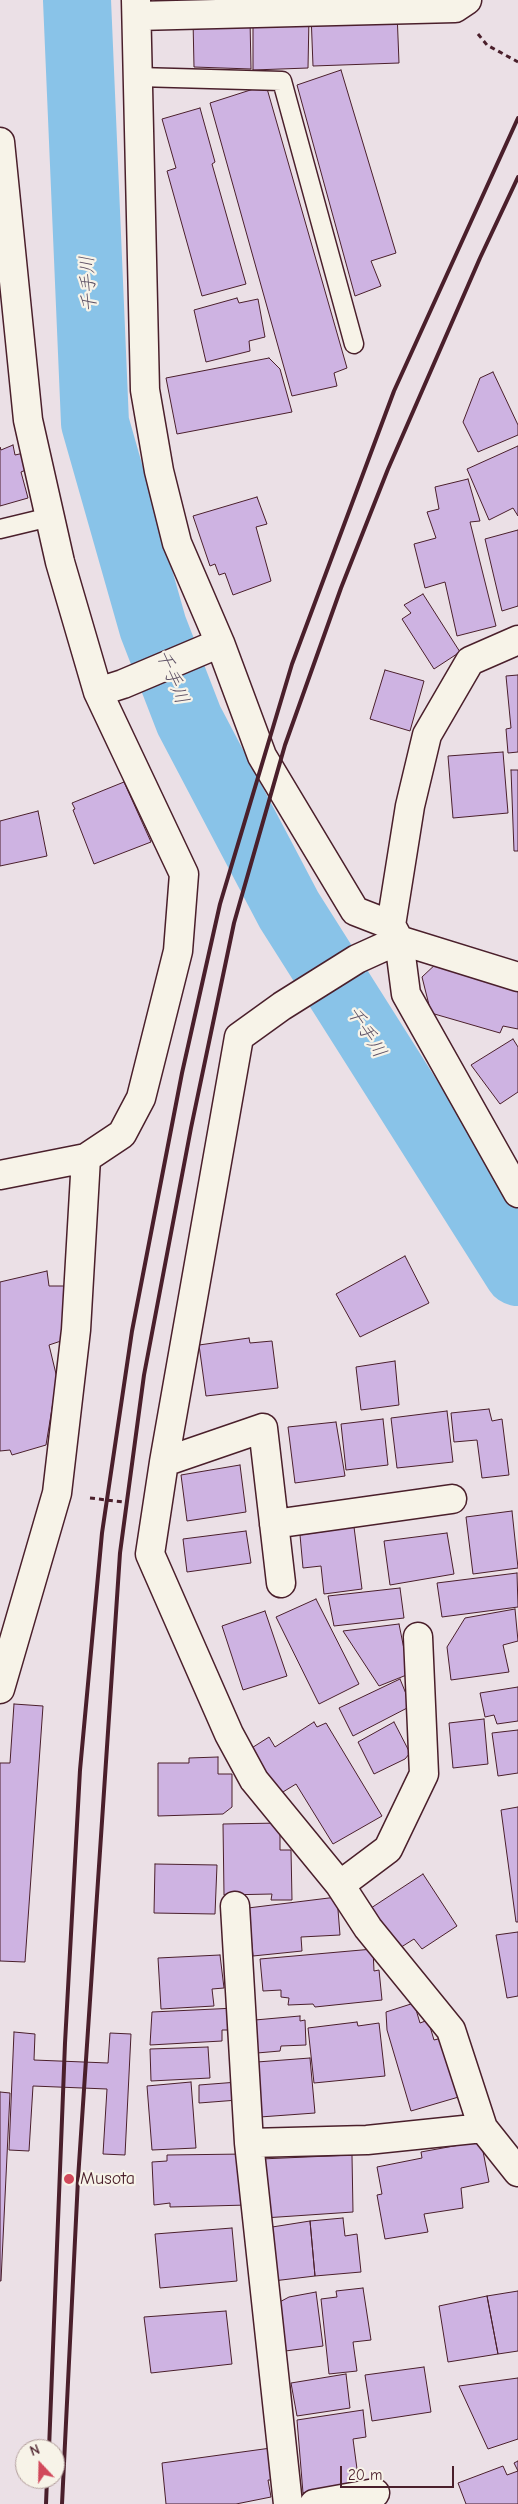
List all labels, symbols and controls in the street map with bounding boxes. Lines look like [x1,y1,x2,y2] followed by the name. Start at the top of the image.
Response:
[76,255,102,313] water label: 千手川
[151,646,193,708] water label: 千手川
[341,1002,391,1062] water label: 千手川
[80,2168,135,2190] place label: Musota
[62,2172,76,2186] marker: Musota
[15,2439,65,2489] north arrow
[27,2441,42,2460] text: N
[343,2456,457,2488] scale bar
[348,2466,382,2484] text: 20 m

